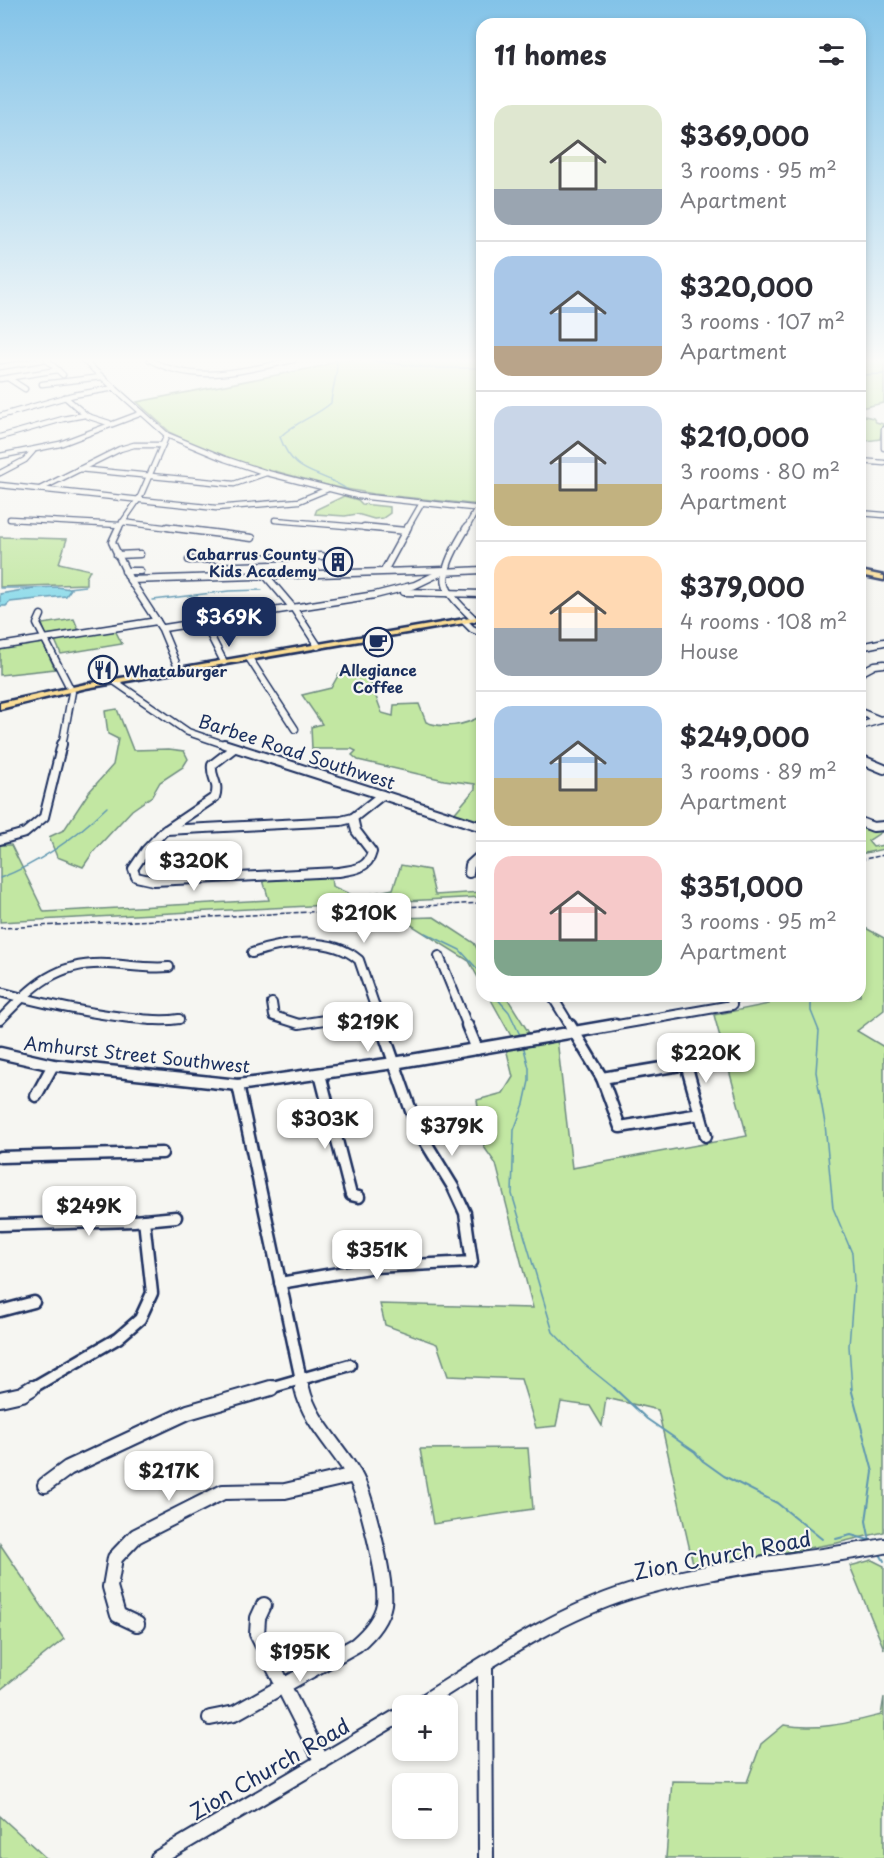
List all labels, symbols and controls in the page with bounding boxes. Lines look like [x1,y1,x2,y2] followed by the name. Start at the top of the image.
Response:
[494,35,607,74] text: 11 homes
[815,38,848,71] icon: filters
[680,116,809,155] text: $369,000
[542,129,614,201] icon: home
[680,155,837,185] text: 3 rooms · 95 m²
[680,185,787,215] text: Apartment
[680,267,813,306] text: $320,000
[542,280,614,352] icon: home
[680,306,845,336] text: 3 rooms · 107 m²
[680,336,787,366] text: Apartment
[680,417,809,456] text: $210,000
[542,430,614,502] icon: home
[680,456,840,486] text: 3 rooms · 80 m²
[680,486,787,516] text: Apartment
[186,542,317,582] place label: Cabarrus County Kids Academy
[322,546,354,578] building icon: Cabarrus County Kids Academy
[680,567,805,606] text: $379,000
[542,580,614,652] icon: home
[187,597,271,648] pin: $369K
[196,601,262,631] text: $369K
[680,606,847,636] text: 4 rooms · 108 m²
[362,626,394,658] cafe icon: Allegiance Coffee
[680,636,739,666] text: House
[87,654,119,686] restaurant icon: Whataburger
[339,658,417,698] place label: Allegiance Coffee
[124,659,227,682] place label: Whataburger
[195,706,399,796] street label: Barbee Road Southwest
[680,717,809,756] text: $249,000
[542,730,614,802] icon: home
[680,756,837,786] text: 3 rooms · 89 m²
[680,786,787,816] text: Apartment
[152,841,236,892] pin: $320K
[159,845,229,875] text: $320K
[680,867,803,906] text: $351,000
[542,880,614,952] icon: home
[322,893,406,944] pin: $210K
[331,897,397,927] text: $210K
[680,906,837,936] text: 3 rooms · 95 m²
[680,936,787,966] text: Apartment
[326,1002,410,1053] pin: $219K
[337,1006,399,1036] text: $219K
[23,1029,251,1079] street label: Amhurst Street Southwest
[664,1033,748,1084] pin: $220K
[671,1037,741,1067] text: $220K
[283,1099,367,1150] pin: $303K
[291,1103,359,1133] text: $303K
[410,1106,494,1157] pin: $379K
[420,1110,484,1140] text: $379K
[47,1186,131,1237] pin: $249K
[56,1190,122,1220] text: $249K
[335,1230,419,1281] pin: $351K
[346,1234,408,1264] text: $351K
[127,1451,211,1502] pin: $217K
[138,1455,200,1485] text: $217K
[630,1521,814,1587] street label: Zion Church Road
[258,1632,342,1683] pin: $195K
[270,1636,330,1666] text: $195K
[392,1695,458,1839] map controls
[392,1695,458,1761] button: +
[183,1709,355,1827] street label: Zion Church Road
[392,1773,458,1839] button: −

